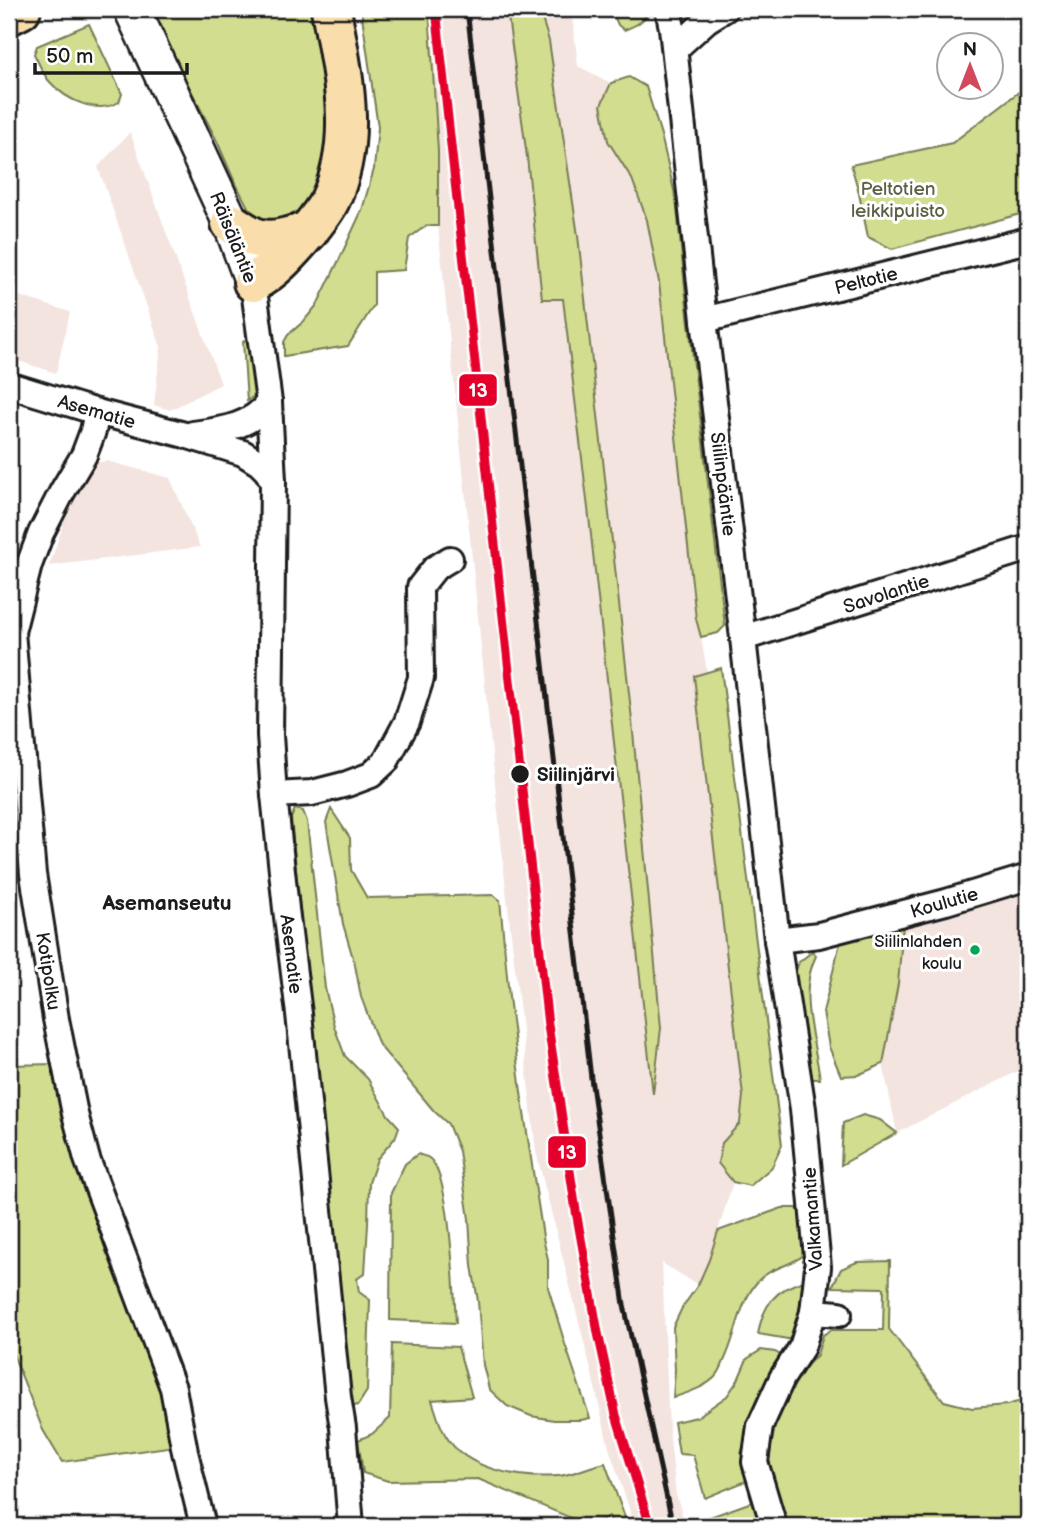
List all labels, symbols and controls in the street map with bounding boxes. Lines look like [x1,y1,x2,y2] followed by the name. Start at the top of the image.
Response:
[35,32,187,76] scale bar
[936,32,1006,102] north arrow
[963,39,977,62] text: N
[46,44,93,69] text: 50 m
[851,178,945,223] park label: Peltotien leikkipuisto
[204,189,261,286] street label: Räisäläntie
[832,263,900,300] street label: Peltotie
[458,373,498,407] line badge: 13
[468,380,488,403] text: 13
[55,390,138,434] street label: Asematie
[705,431,740,537] street label: Siilinpääntie
[841,570,932,619] street label: Savolantie
[509,763,531,785] marker: Siilinjärvi
[537,764,615,787] place label: Siilinjärvi
[908,883,981,924] street label: Koulutie
[101,891,232,916] district label: Asemanseutu
[274,913,307,995] street label: Asematie
[30,931,65,1012] street label: Kotipolku
[874,932,962,974] place label: Siilinlahden koulu
[968,943,982,957] marker: Siilinlahden koulu
[547,1135,587,1169] line badge: 13
[557,1142,577,1165] text: 13
[798,1166,829,1271] street label: Valkamantie

